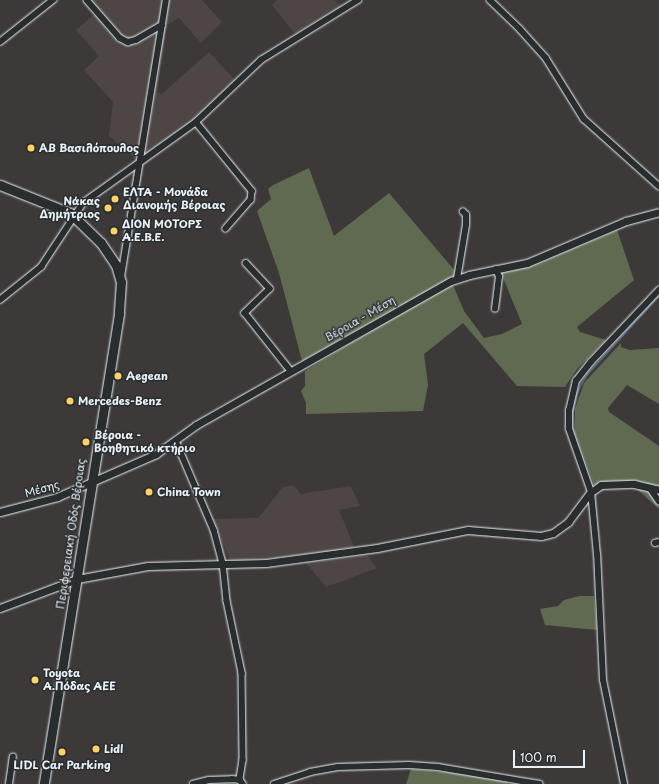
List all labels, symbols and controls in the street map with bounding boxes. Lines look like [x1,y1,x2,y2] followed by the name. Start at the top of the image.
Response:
[39,141,139,155] place label: ΑΒ Βασιλόπουλος
[26,143,36,153] marker: ΑΒ Βασιλόπουλος
[123,186,226,212] place label: ΕΛΤΑ - Μονάδα Διανομής Βέροιας
[110,194,120,204] marker: ΕΛΤΑ - Μονάδα Διανομής Βέροιας
[39,195,100,221] place label: Νάκας Δημήτριος
[103,203,113,213] marker: Νάκας Δημήτριος
[122,218,202,244] place label: ΔΙΟΝ ΜΟΤΟΡΣ Α.Ε.Β.Ε.
[109,226,119,236] marker: ΔΙΟΝ ΜΟΤΟΡΣ Α.Ε.Β.Ε.
[322,293,398,345] street label: Βέροια - Μέση
[126,369,168,383] place label: Aegean
[113,371,123,381] marker: Aegean
[78,394,162,408] place label: Mercedes-Benz
[65,396,75,406] marker: Mercedes-Benz
[94,429,195,455] place label: Βέροια - Βοηθητικό κτήριο
[81,437,91,447] marker: Βέροια - Βοηθητικό κτήριο
[54,457,88,611] street label: Περιφερειακή Οδός Βέροιας
[23,478,61,500] street label: Μέσης
[157,485,221,499] place label: China Town
[144,487,154,497] marker: China Town
[43,667,116,693] place label: Toyota Α.Πόδας ΑΕΕ
[30,675,40,685] marker: Toyota Α.Πόδας ΑΕΕ
[104,742,123,756] place label: Lidl
[515,742,587,768] scale bar
[91,744,101,754] marker: Lidl
[57,747,67,757] marker: LIDL Car Parking
[520,748,557,766] text: 100 m
[13,758,111,772] place label: LIDL Car Parking

